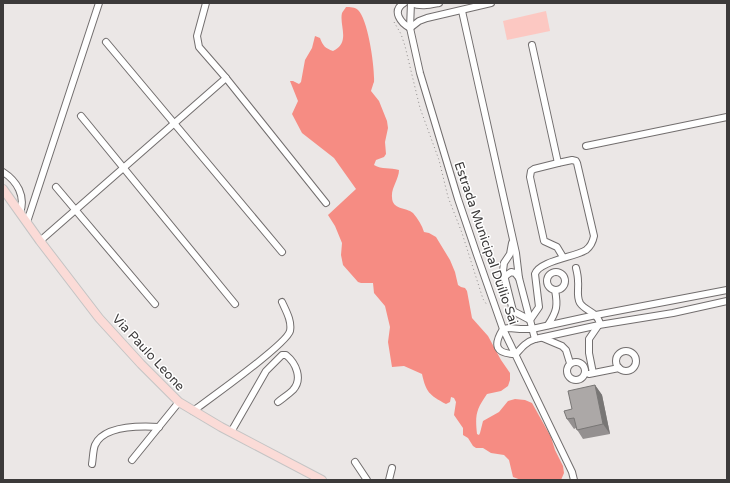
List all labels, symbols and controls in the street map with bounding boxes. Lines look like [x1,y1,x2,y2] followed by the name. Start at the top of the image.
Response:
[451,160,522,327] street label: Estrada Municipal Duílio Sai
[109,311,188,394] street label: Via Paulo Leone

